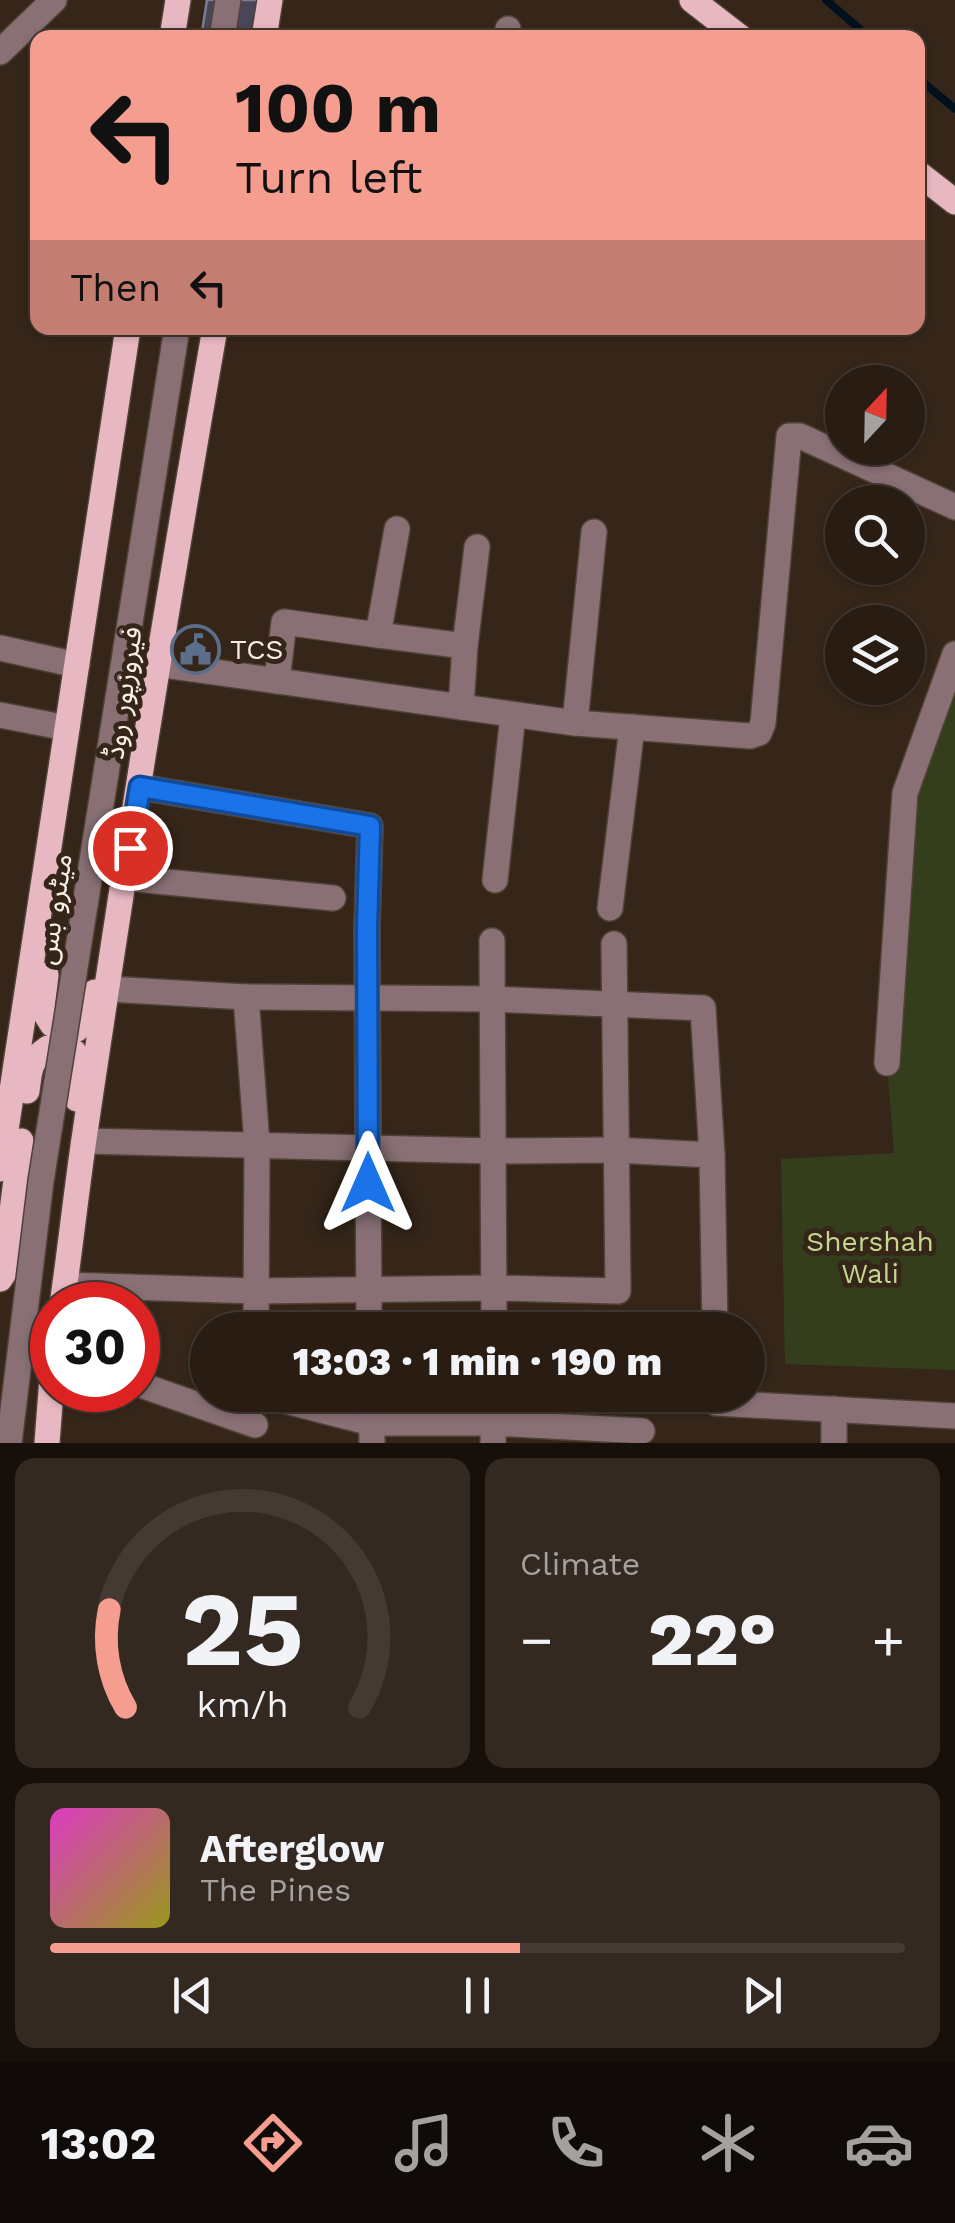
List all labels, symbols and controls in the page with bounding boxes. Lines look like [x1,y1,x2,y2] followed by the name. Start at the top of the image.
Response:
[235,67,441,149] text: 100 m
[70,70,200,200] icon: left
[235,151,422,204] text: Turn left
[181,260,236,315] icon: left
[70,266,161,310] text: Then
[825,365,925,465] north arrow
[825,365,925,705] map controls
[825,485,925,585] button: search
[825,605,925,705] button: layers
[169,623,221,675] public building icon: TCS
[97,625,150,762] street label: فیروزپور روڈ
[230,633,283,666] place label: TCS
[88,806,173,891] pin
[103,821,158,876] icon: arrive
[29,851,79,967] street label: میٹرو بس
[316,1131,420,1235] position arrow
[806,1225,934,1290] park label: Shershah Wali
[30,1282,160,1412] speed limit sign: 30
[293,1340,662,1384] text: 13:03 · 1 min · 190 m
[520,1545,640,1583] text: Climate
[181,1568,304,1690] text: 25
[648,1595,777,1683] text: 22°
[520,1608,553,1672] text: −
[872,1608,905,1672] text: +
[196,1684,289,1726] text: km/h
[200,1827,385,1871] text: Afterglow
[200,1871,351,1909] text: The Pines
[165,1968,220,2023] icon: previous
[450,1968,505,2023] icon: pause
[735,1968,790,2023] icon: next
[238,2108,308,2178] icon: directions
[389,2108,459,2178] icon: music
[541,2108,611,2178] icon: phone
[693,2108,763,2178] icon: climate
[844,2108,914,2178] icon: car
[41,2117,156,2170] text: 13:02

